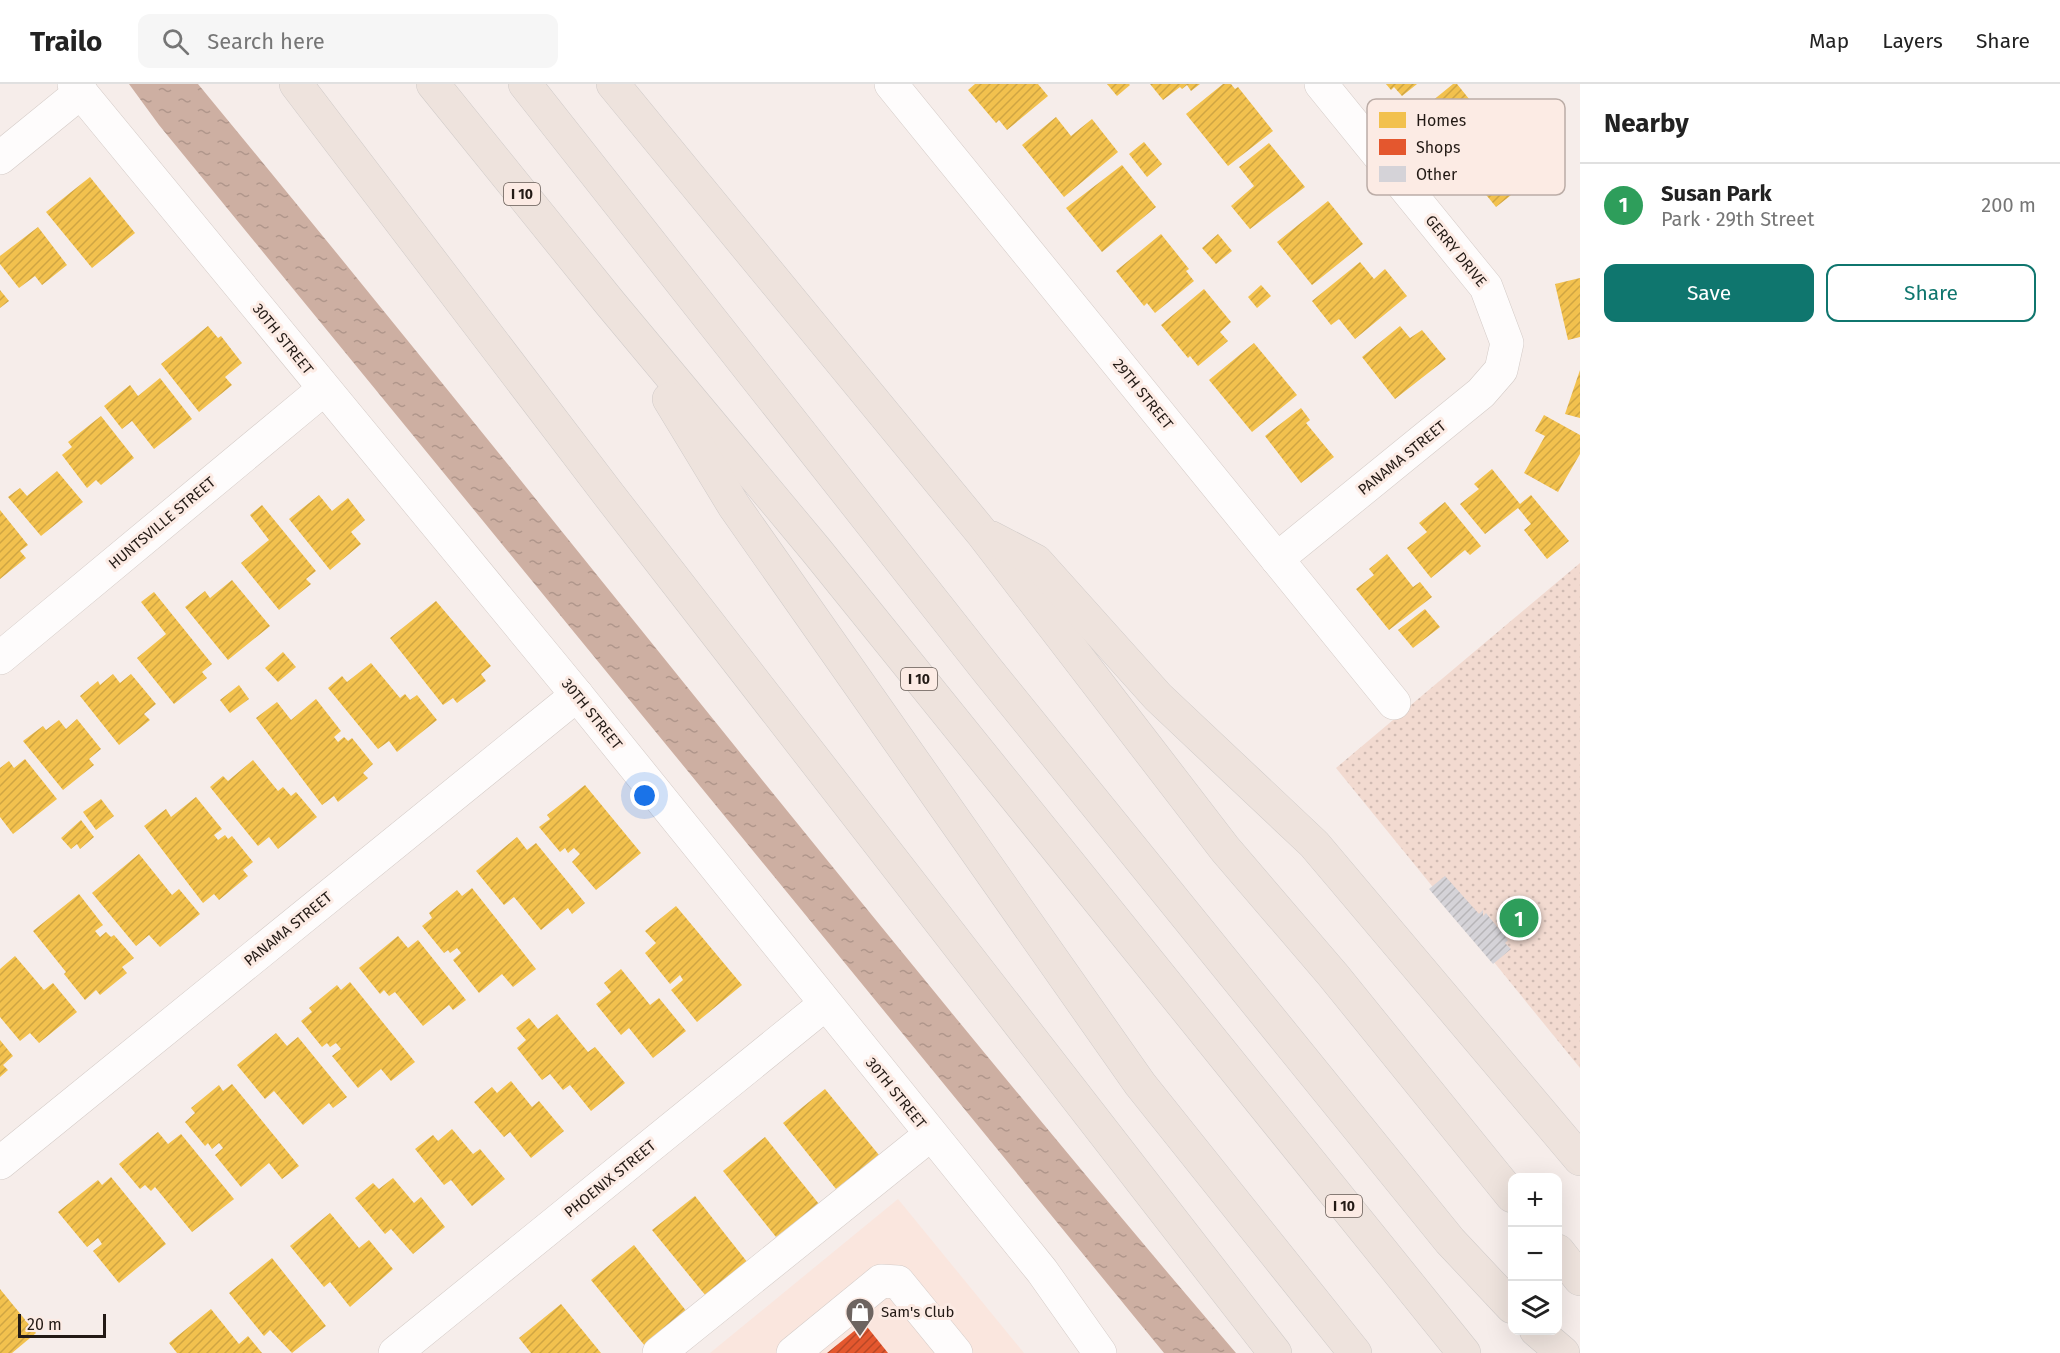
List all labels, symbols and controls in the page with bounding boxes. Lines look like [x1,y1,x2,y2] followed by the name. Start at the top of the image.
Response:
[138,14,558,68] search box
[30,25,102,58] text: Trailo
[159,25,192,58] icon: search
[207,28,325,55] text: Search here
[1809,28,1849,54] text: Map
[1882,28,1943,54] text: Layers
[1976,28,2030,54] text: Share
[1367,99,1565,195] legend
[1604,108,1689,139] text: Nearby
[1416,111,1466,130] text: Homes
[1416,138,1460,157] text: Shops
[1416,165,1458,184] text: Other
[1661,180,1772,207] text: Susan Park
[504,183,540,205] road number: I 10
[1619,193,1628,217] text: 1
[1981,193,2036,217] text: 200 m
[1661,207,1814,231] text: Park · 29th Street
[1422,212,1490,290] street label: GERRY DRIVE
[1604,264,1814,322] button: Save
[1826,264,2036,322] button: Share
[249,300,317,378] street label: 30TH STREET
[1109,355,1177,433] street label: 29TH STREET
[1354,417,1450,499] street label: PANAMA STREET
[105,473,219,573] street label: HUNTSVILLE STREET
[901,668,937,690] road number: I 10
[558,675,626,753] street label: 30TH STREET
[630,781,659,810] your location
[240,888,336,970] street label: PANAMA STREET
[1500,896,1538,940] pin: 1
[862,1054,930,1132] street label: 30TH STREET
[561,1136,660,1221] street label: PHOENIX STREET
[1508,1173,1562,1335] map controls
[1508,1173,1562,1227] button: +
[1326,1195,1362,1217] road number: I 10
[1508,1227,1562,1281] button: −
[1508,1281,1562,1335] button: layers
[844,1296,876,1338] shop icon: Sam's Club
[881,1303,954,1321] place label: Sam's Club
[18,1311,106,1338] scale bar
[27,1315,62,1334] text: 20 m

